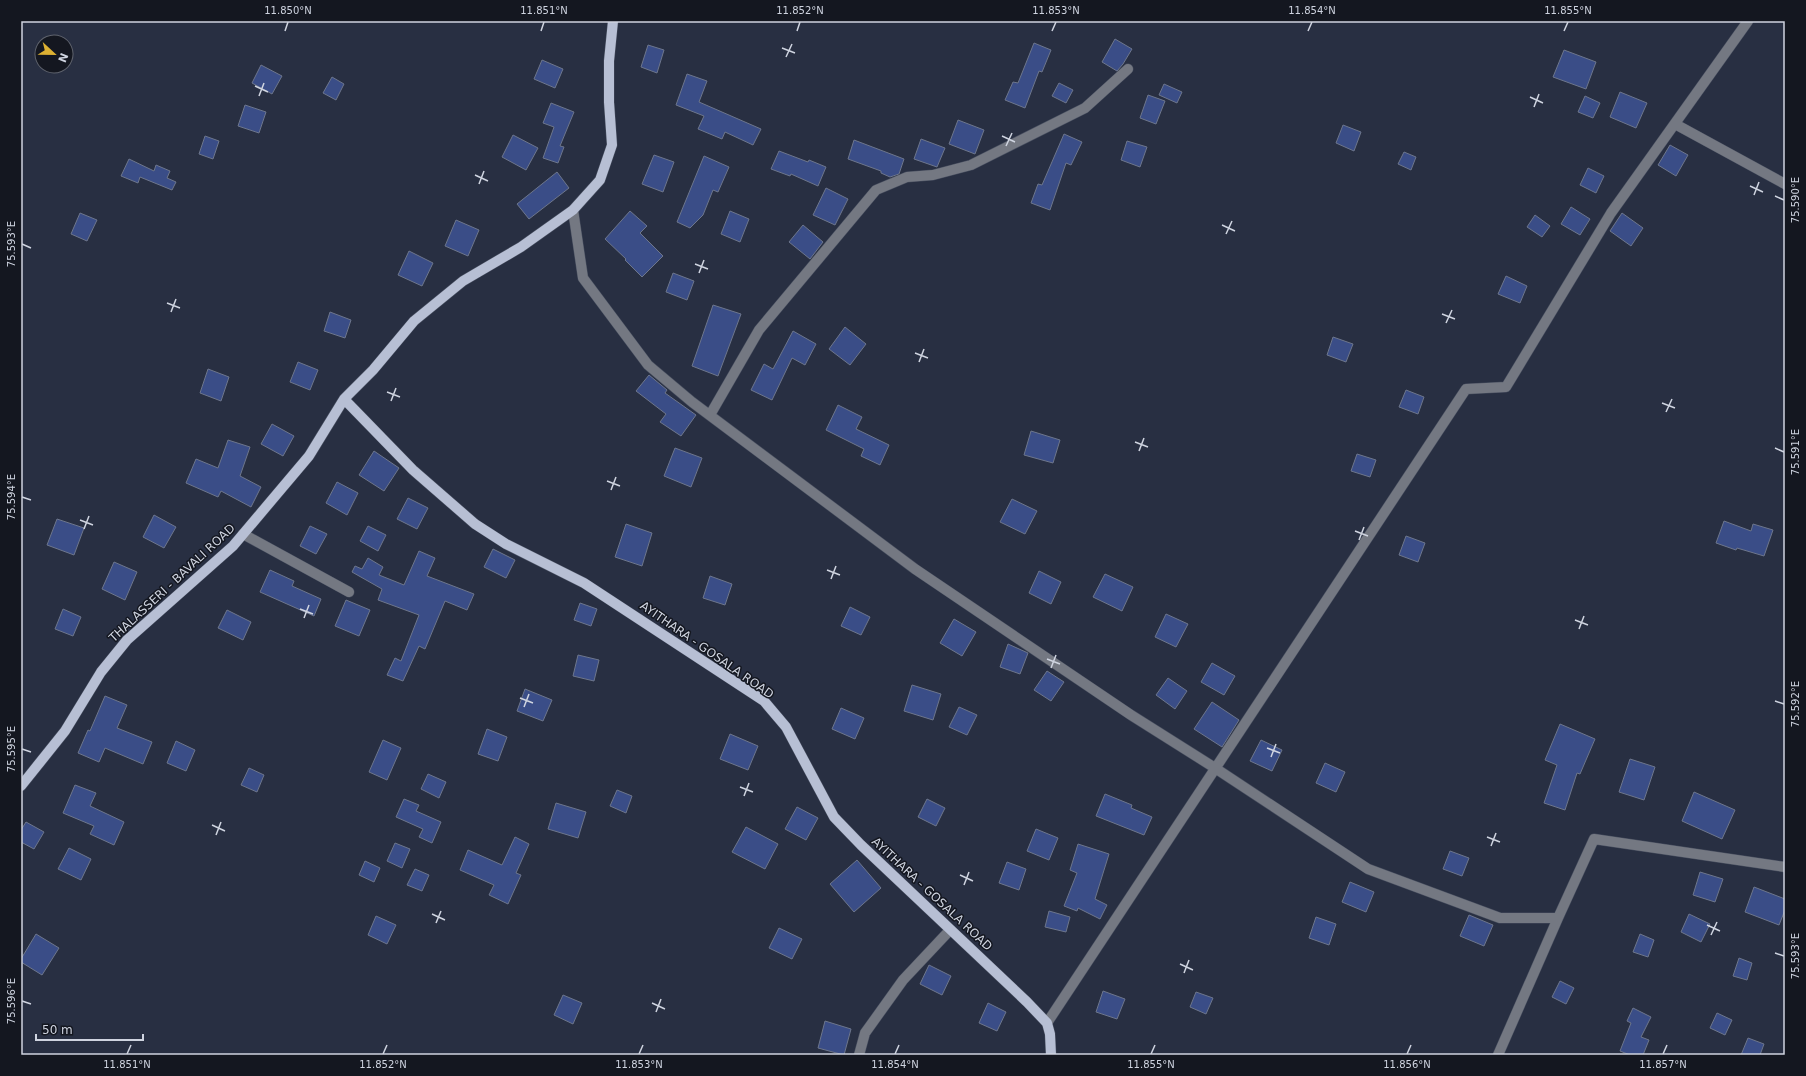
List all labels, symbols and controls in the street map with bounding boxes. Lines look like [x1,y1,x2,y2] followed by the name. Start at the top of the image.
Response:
[264,5,312,16] text: 11.850°N
[520,5,568,16] text: 11.851°N
[776,5,824,16] text: 11.852°N
[1032,5,1080,16] text: 11.853°N
[1288,5,1336,16] text: 11.854°N
[1544,5,1592,16] text: 11.855°N
[34,34,74,74] north arrow
[55,51,71,64] text: N
[1790,177,1801,223] text: 75.590°E
[6,221,17,267] text: 75.593°E
[1790,429,1801,475] text: 75.591°E
[6,474,17,520] text: 75.594°E
[106,521,238,646] street label: THALASSERI - BAVALI ROAD
[638,599,776,701] street label: AYITHARA - GOSALA ROAD
[1790,681,1801,727] text: 75.592°E
[6,726,17,772] text: 75.595°E
[869,834,995,954] street label: AYITHARA - GOSALA ROAD
[1790,933,1801,979] text: 75.593°E
[6,978,17,1024] text: 75.596°E
[36,1016,143,1042] scale bar
[42,1023,73,1037] text: 50 m
[103,1059,151,1070] text: 11.851°N
[359,1059,407,1070] text: 11.852°N
[615,1059,663,1070] text: 11.853°N
[871,1059,919,1070] text: 11.854°N
[1127,1059,1175,1070] text: 11.855°N
[1383,1059,1431,1070] text: 11.856°N
[1639,1059,1687,1070] text: 11.857°N

